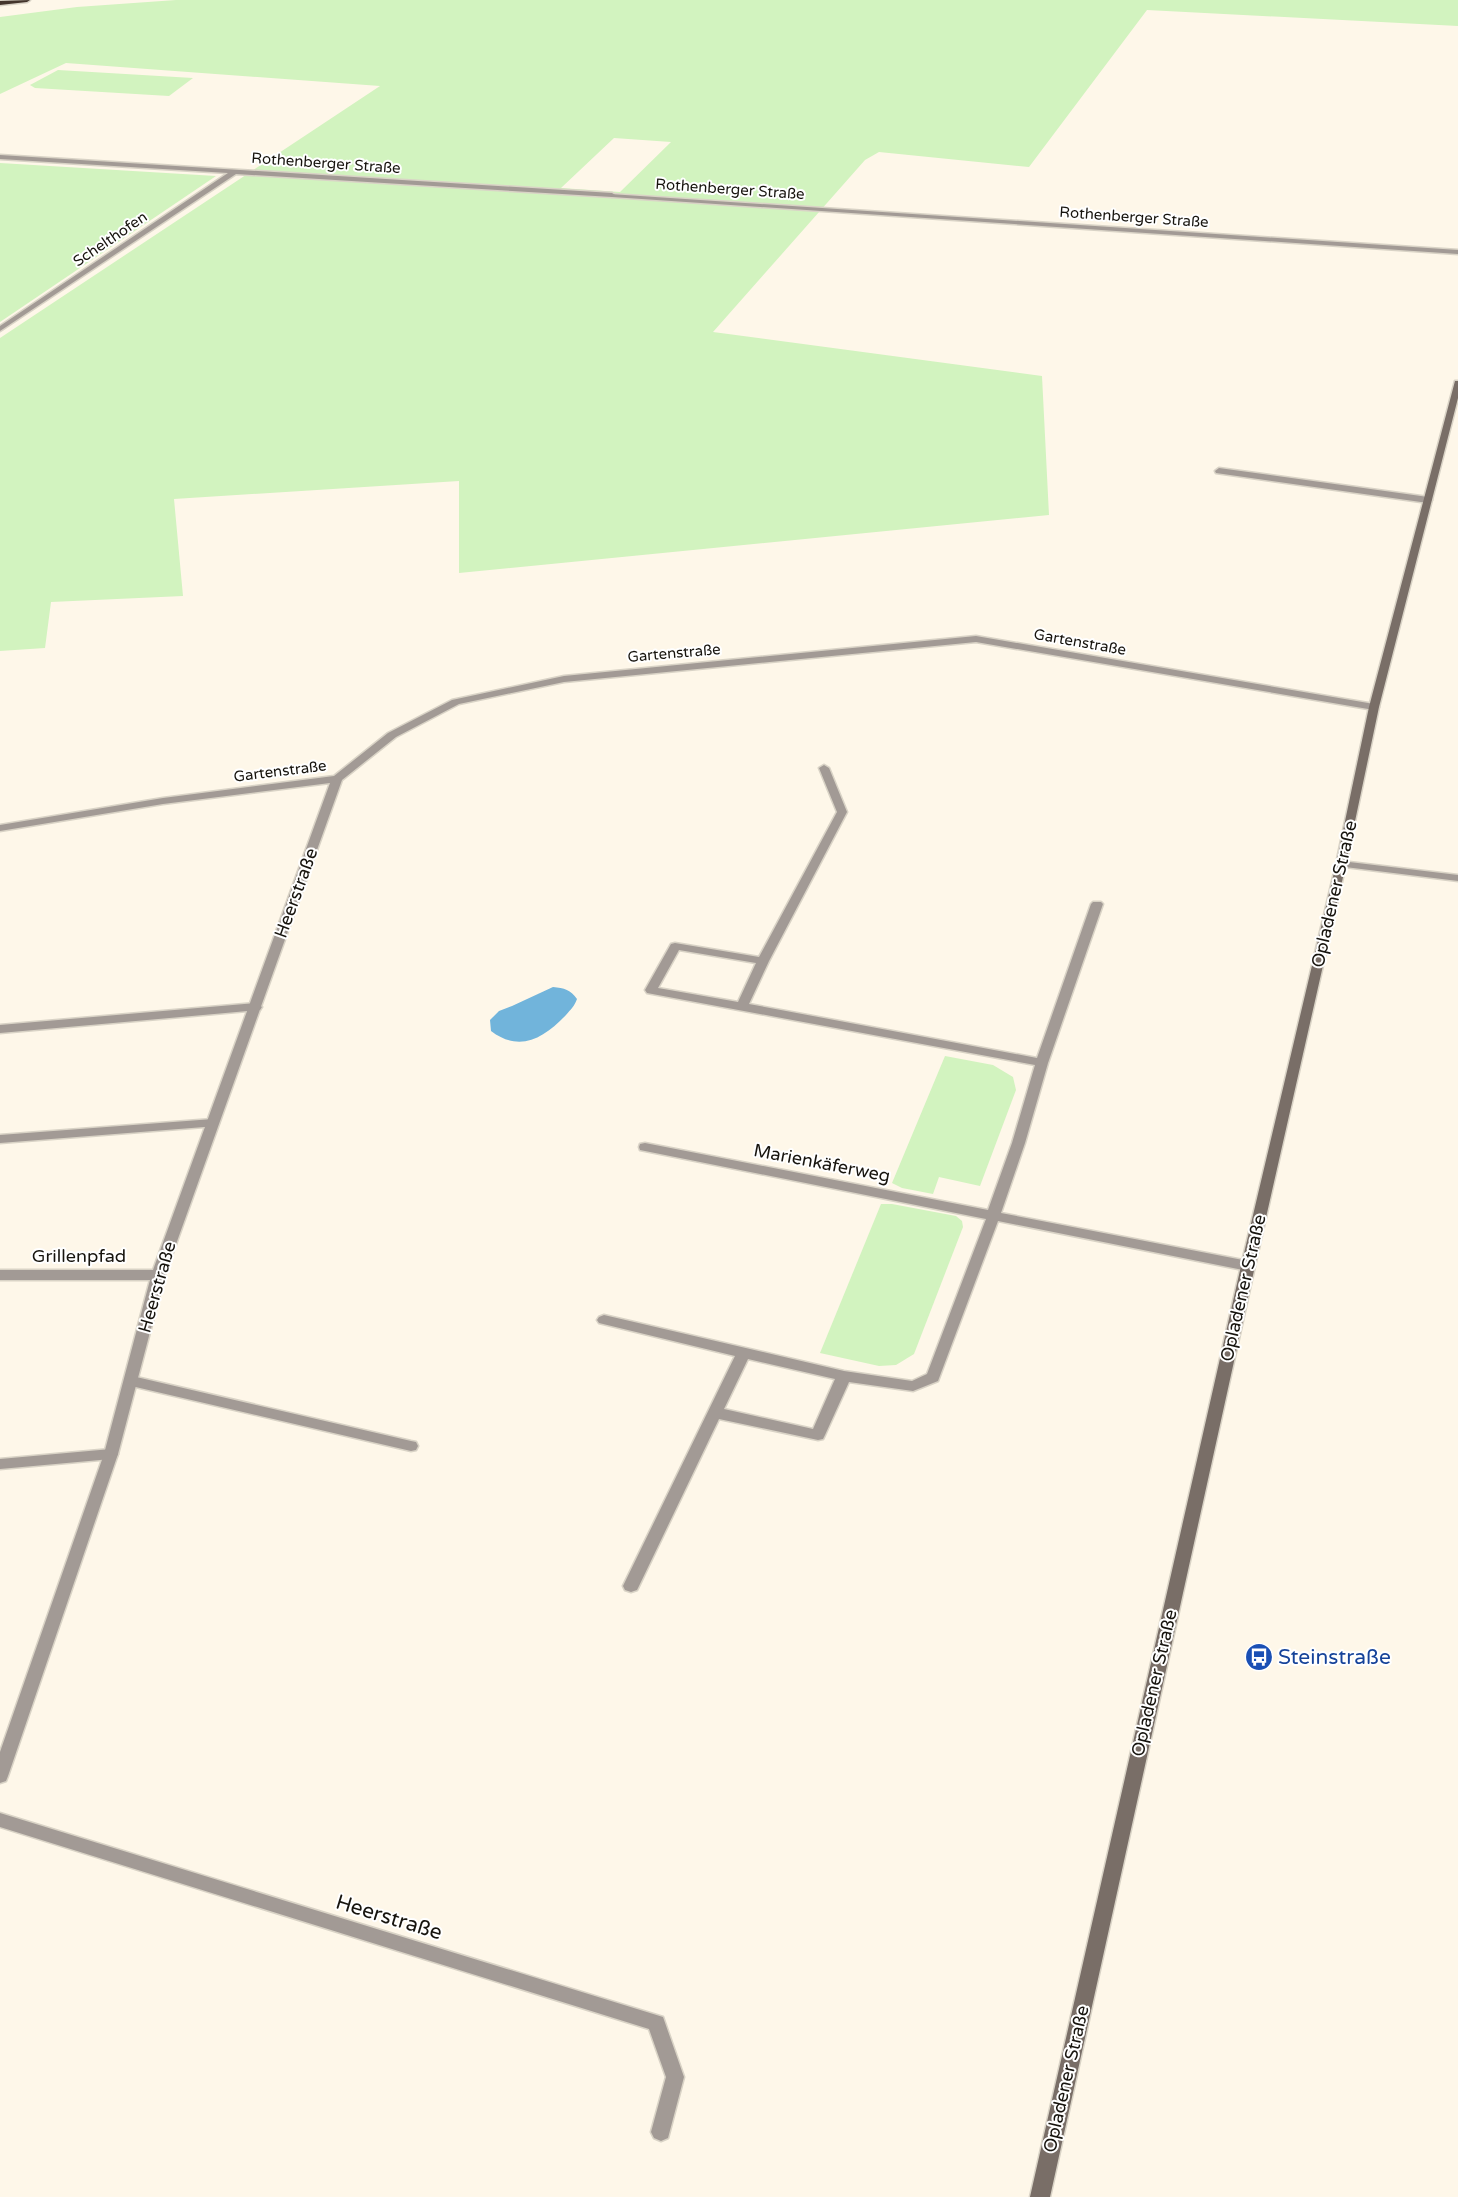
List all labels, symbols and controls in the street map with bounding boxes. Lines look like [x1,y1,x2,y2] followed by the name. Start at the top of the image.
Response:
[251,149,401,177] street label: Rothenberger Straße
[655,175,805,203] street label: Rothenberger Straße
[1059,203,1209,231] street label: Rothenberger Straße
[70,208,150,270] street label: Schelthofen
[1032,625,1128,659] street label: Gartenstraße
[627,640,721,666] street label: Gartenstraße
[233,756,327,786] street label: Gartenstraße
[1306,818,1362,970] street label: Opladener Straße
[270,845,322,941] street label: Heerstraße
[752,1139,892,1187] street label: Marienkäferweg
[1215,1212,1271,1364] street label: Opladener Straße
[133,1239,181,1335] street label: Heerstraße
[32,1245,126,1267] street label: Grillenpfad
[1126,1607,1182,1759] street label: Opladener Straße
[1244,1642,1274,1672] bus stop icon: Steinstraße
[1278,1645,1391,1670] place label: Steinstraße
[333,1889,445,1946] street label: Heerstraße
[1038,2003,1094,2155] street label: Opladener Straße

